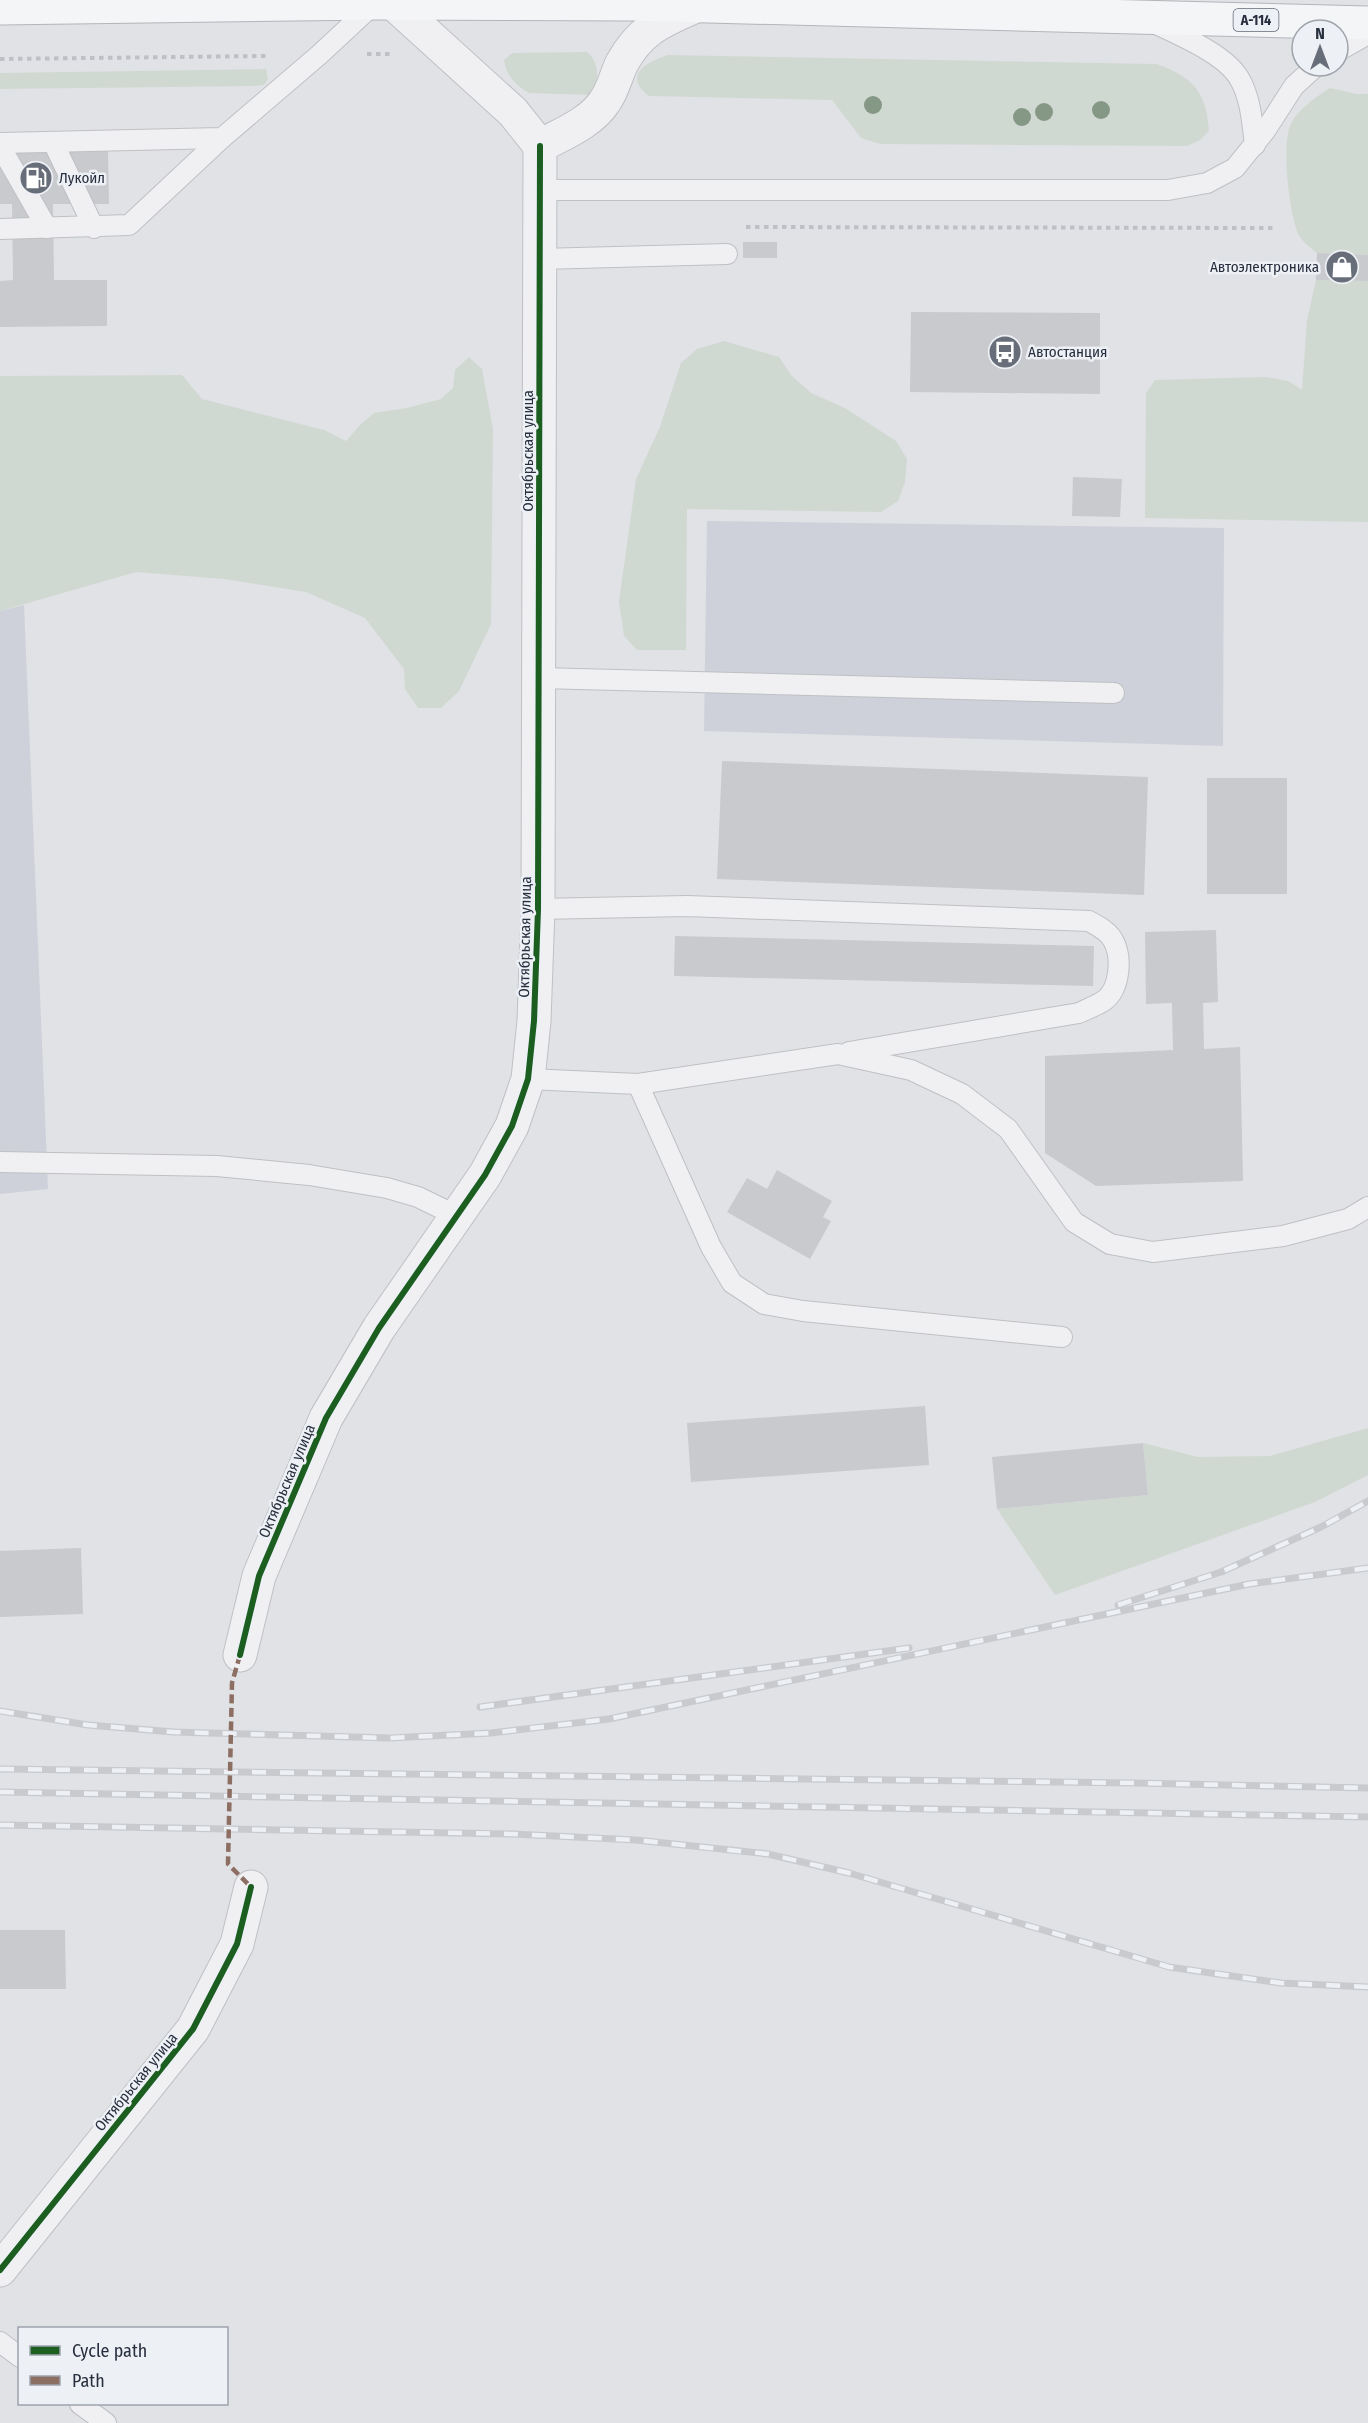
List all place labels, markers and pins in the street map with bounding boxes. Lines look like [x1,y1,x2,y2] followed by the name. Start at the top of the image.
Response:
[18,160,54,196] fuel station icon: Лукойл
[59,169,105,187] place label: Лукойл
[1324,249,1360,285] shop icon: Автоэлектроника
[1210,258,1319,276] place label: Автоэлектроника
[987,334,1023,370] bus stop icon: Автостанция
[1028,343,1108,361] place label: Автостанция

